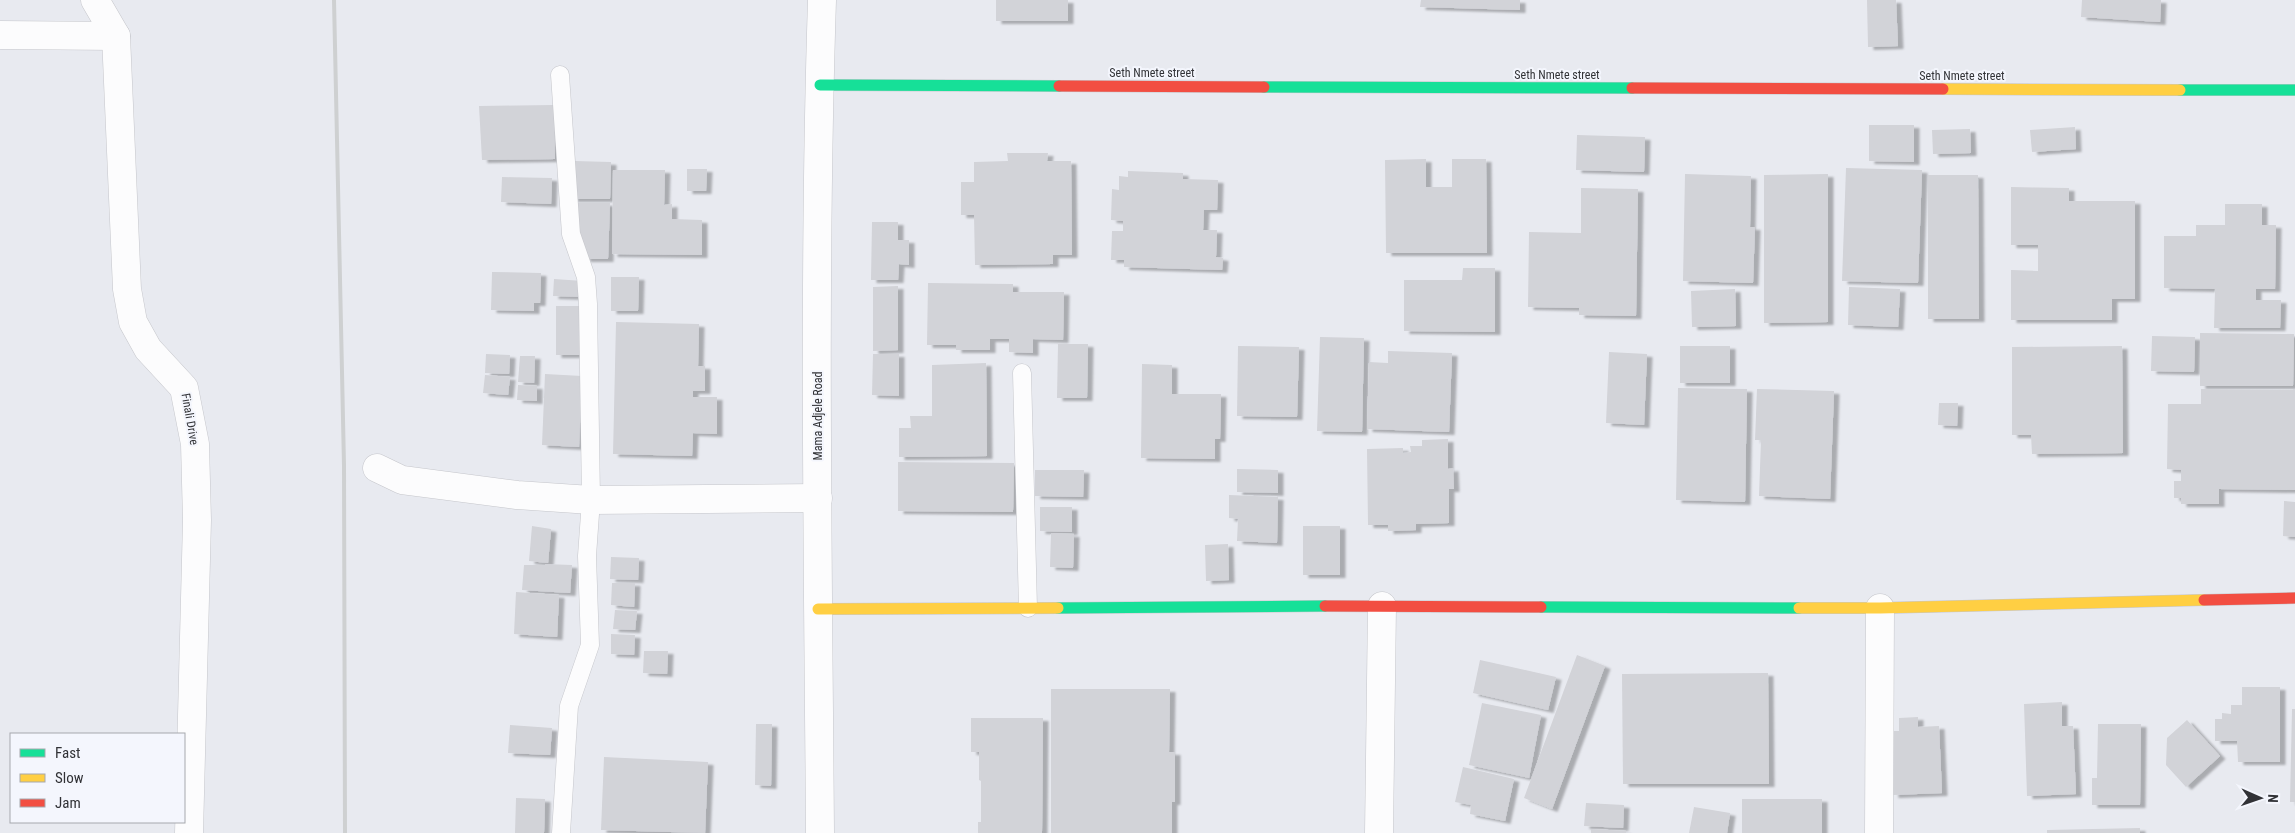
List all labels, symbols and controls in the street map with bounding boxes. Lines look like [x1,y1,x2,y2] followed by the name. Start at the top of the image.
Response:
[1109,66,1195,80] street label: Seth Nmete street
[1514,68,1600,82] street label: Seth Nmete street
[1919,69,2005,83] street label: Seth Nmete street
[811,372,825,460] street label: Mama Adjele Road
[179,392,201,446] street label: Finali Drive
[10,733,185,823] legend
[55,744,80,762] text: Fast
[55,769,84,787] text: Slow
[2235,773,2285,823] north arrow
[55,794,81,812] text: Jam
[2265,794,2281,803] text: N

